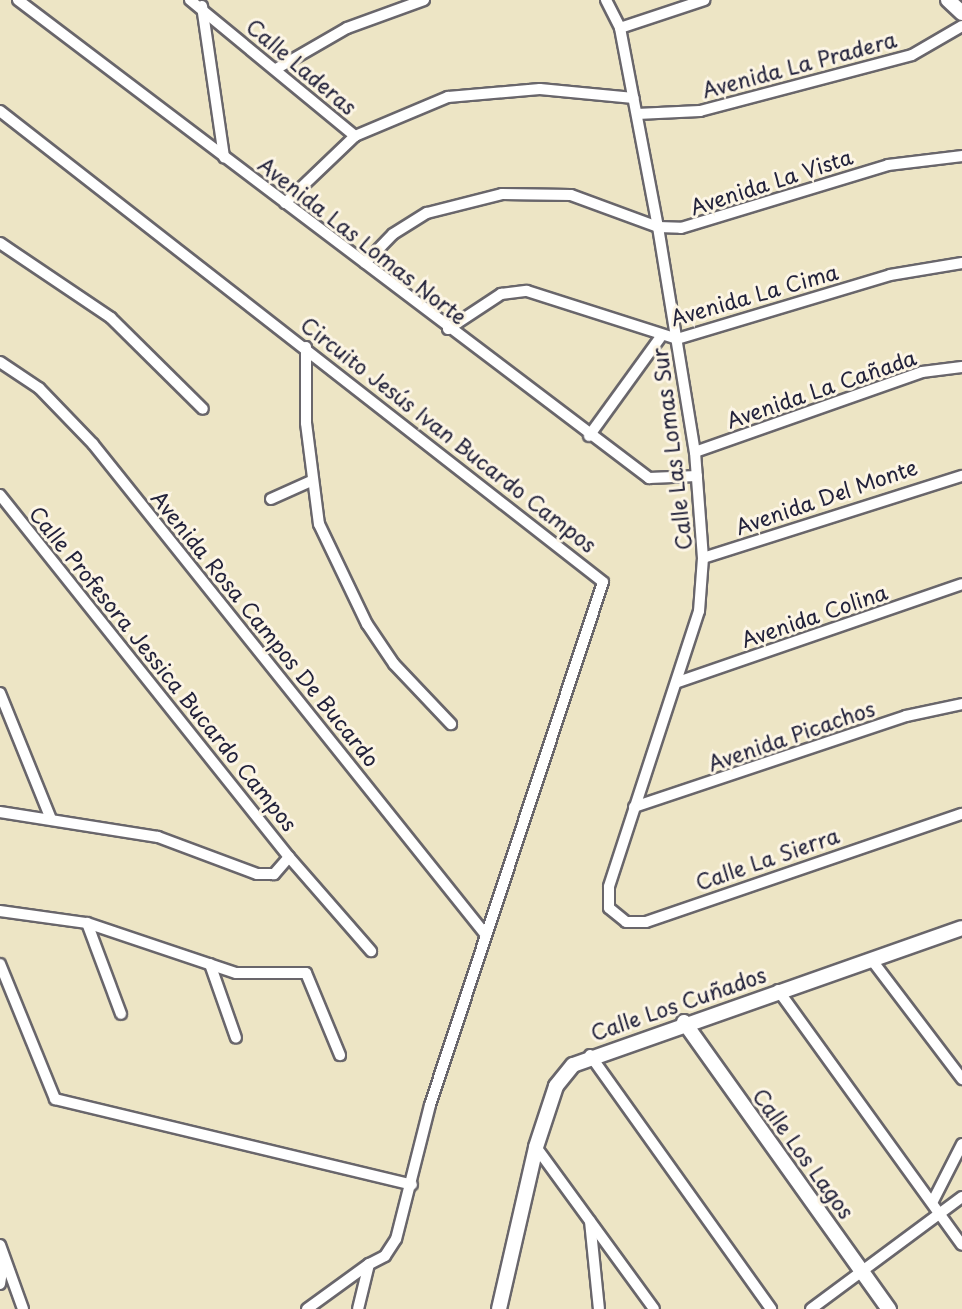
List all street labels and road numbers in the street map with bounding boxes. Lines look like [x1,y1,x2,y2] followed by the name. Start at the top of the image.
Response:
[242,12,362,120] street label: Calle Laderas
[699,26,899,102] street label: Avenida La Pradera
[687,143,855,219] street label: Avenida La Vista
[254,151,472,329] street label: Avenida Las Lomas Norte
[667,258,841,330] street label: Avenida La Cima
[296,311,602,557] street label: Circuito Jesús Ivan Bucardo Campos
[723,344,919,432] street label: Avenida La Cañada
[646,345,696,553] street label: Calle Las Lomas Sur
[731,453,921,539] street label: Avenida Del Monte
[146,485,386,771] street label: Avenida Rosa Campos De Bucardo
[24,500,304,836] street label: Calle Profesora Jessica Bucardo Campos
[738,578,890,652] street label: Avenida Colina
[705,695,877,775] street label: Avenida Picachos
[691,821,843,895] street label: Calle La Sierra
[586,961,770,1045] street label: Calle Los Cuñados
[748,1082,860,1224] street label: Calle Los Lagos

